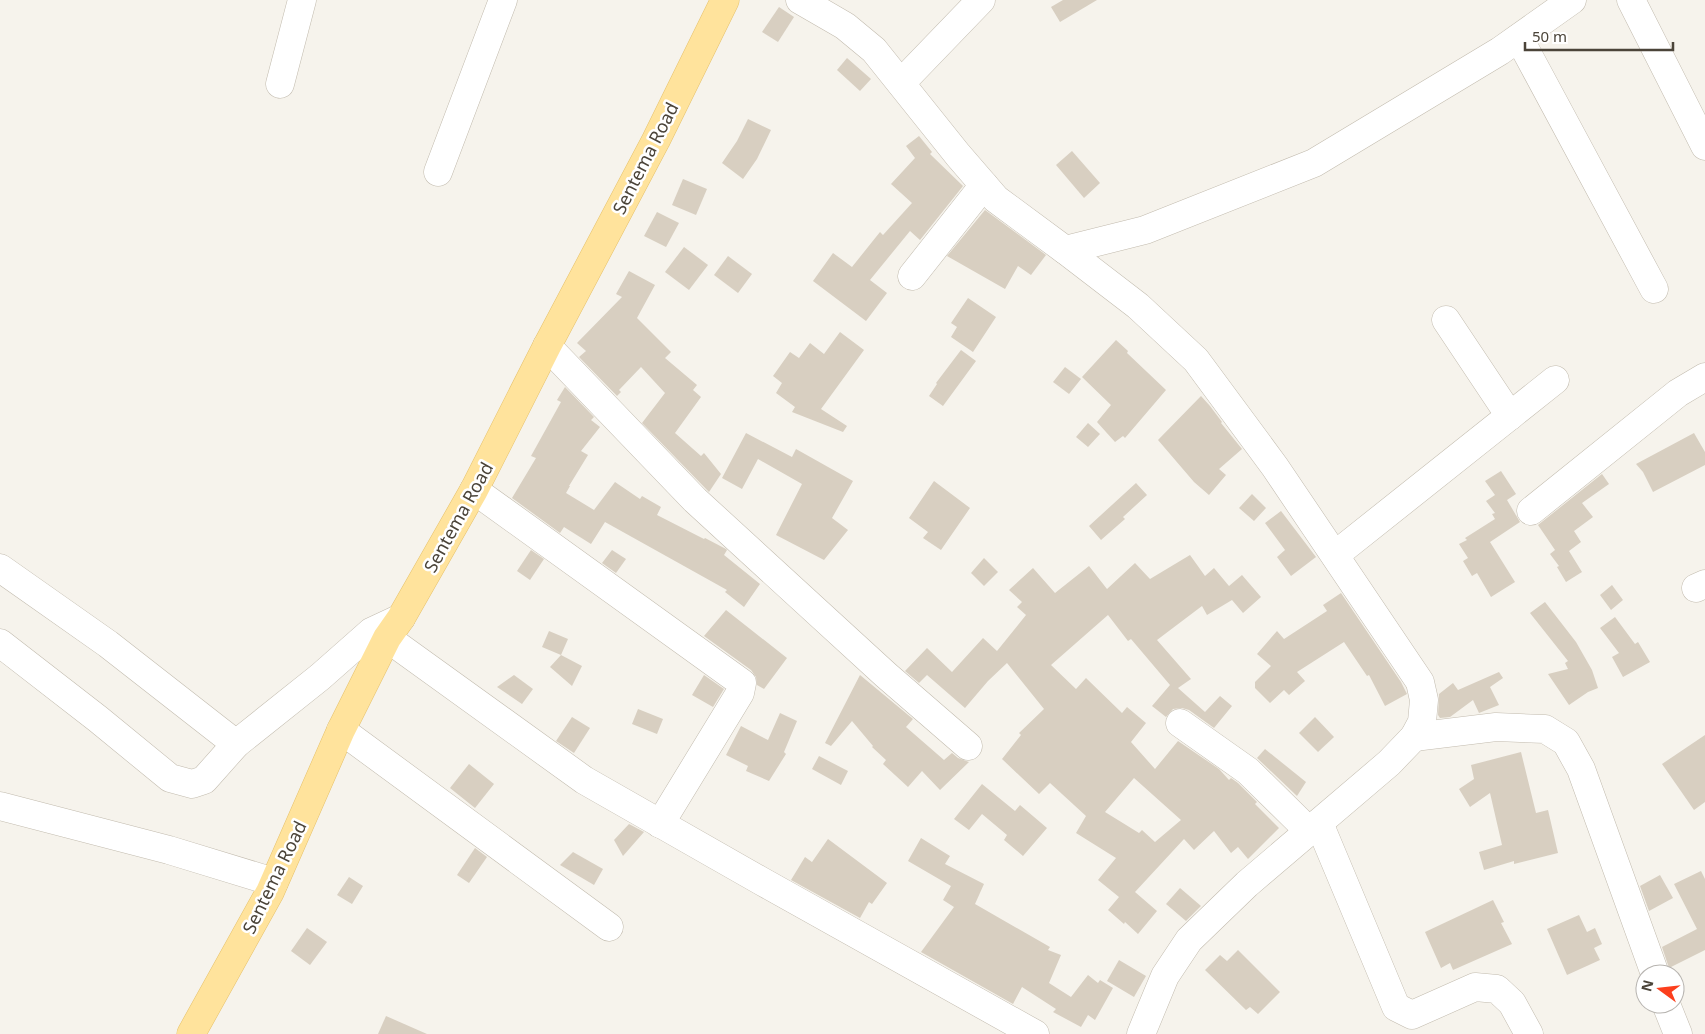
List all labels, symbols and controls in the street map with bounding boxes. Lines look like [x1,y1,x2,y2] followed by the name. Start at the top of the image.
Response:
[1525,20,1672,52] scale bar
[1532,26,1567,46] text: 50 m
[606,98,684,218] street label: Sentema Road
[418,458,498,576] street label: Sentema Road
[236,817,312,937] street label: Sentema Road
[1635,964,1685,1014] north arrow
[1636,978,1658,993] text: N

